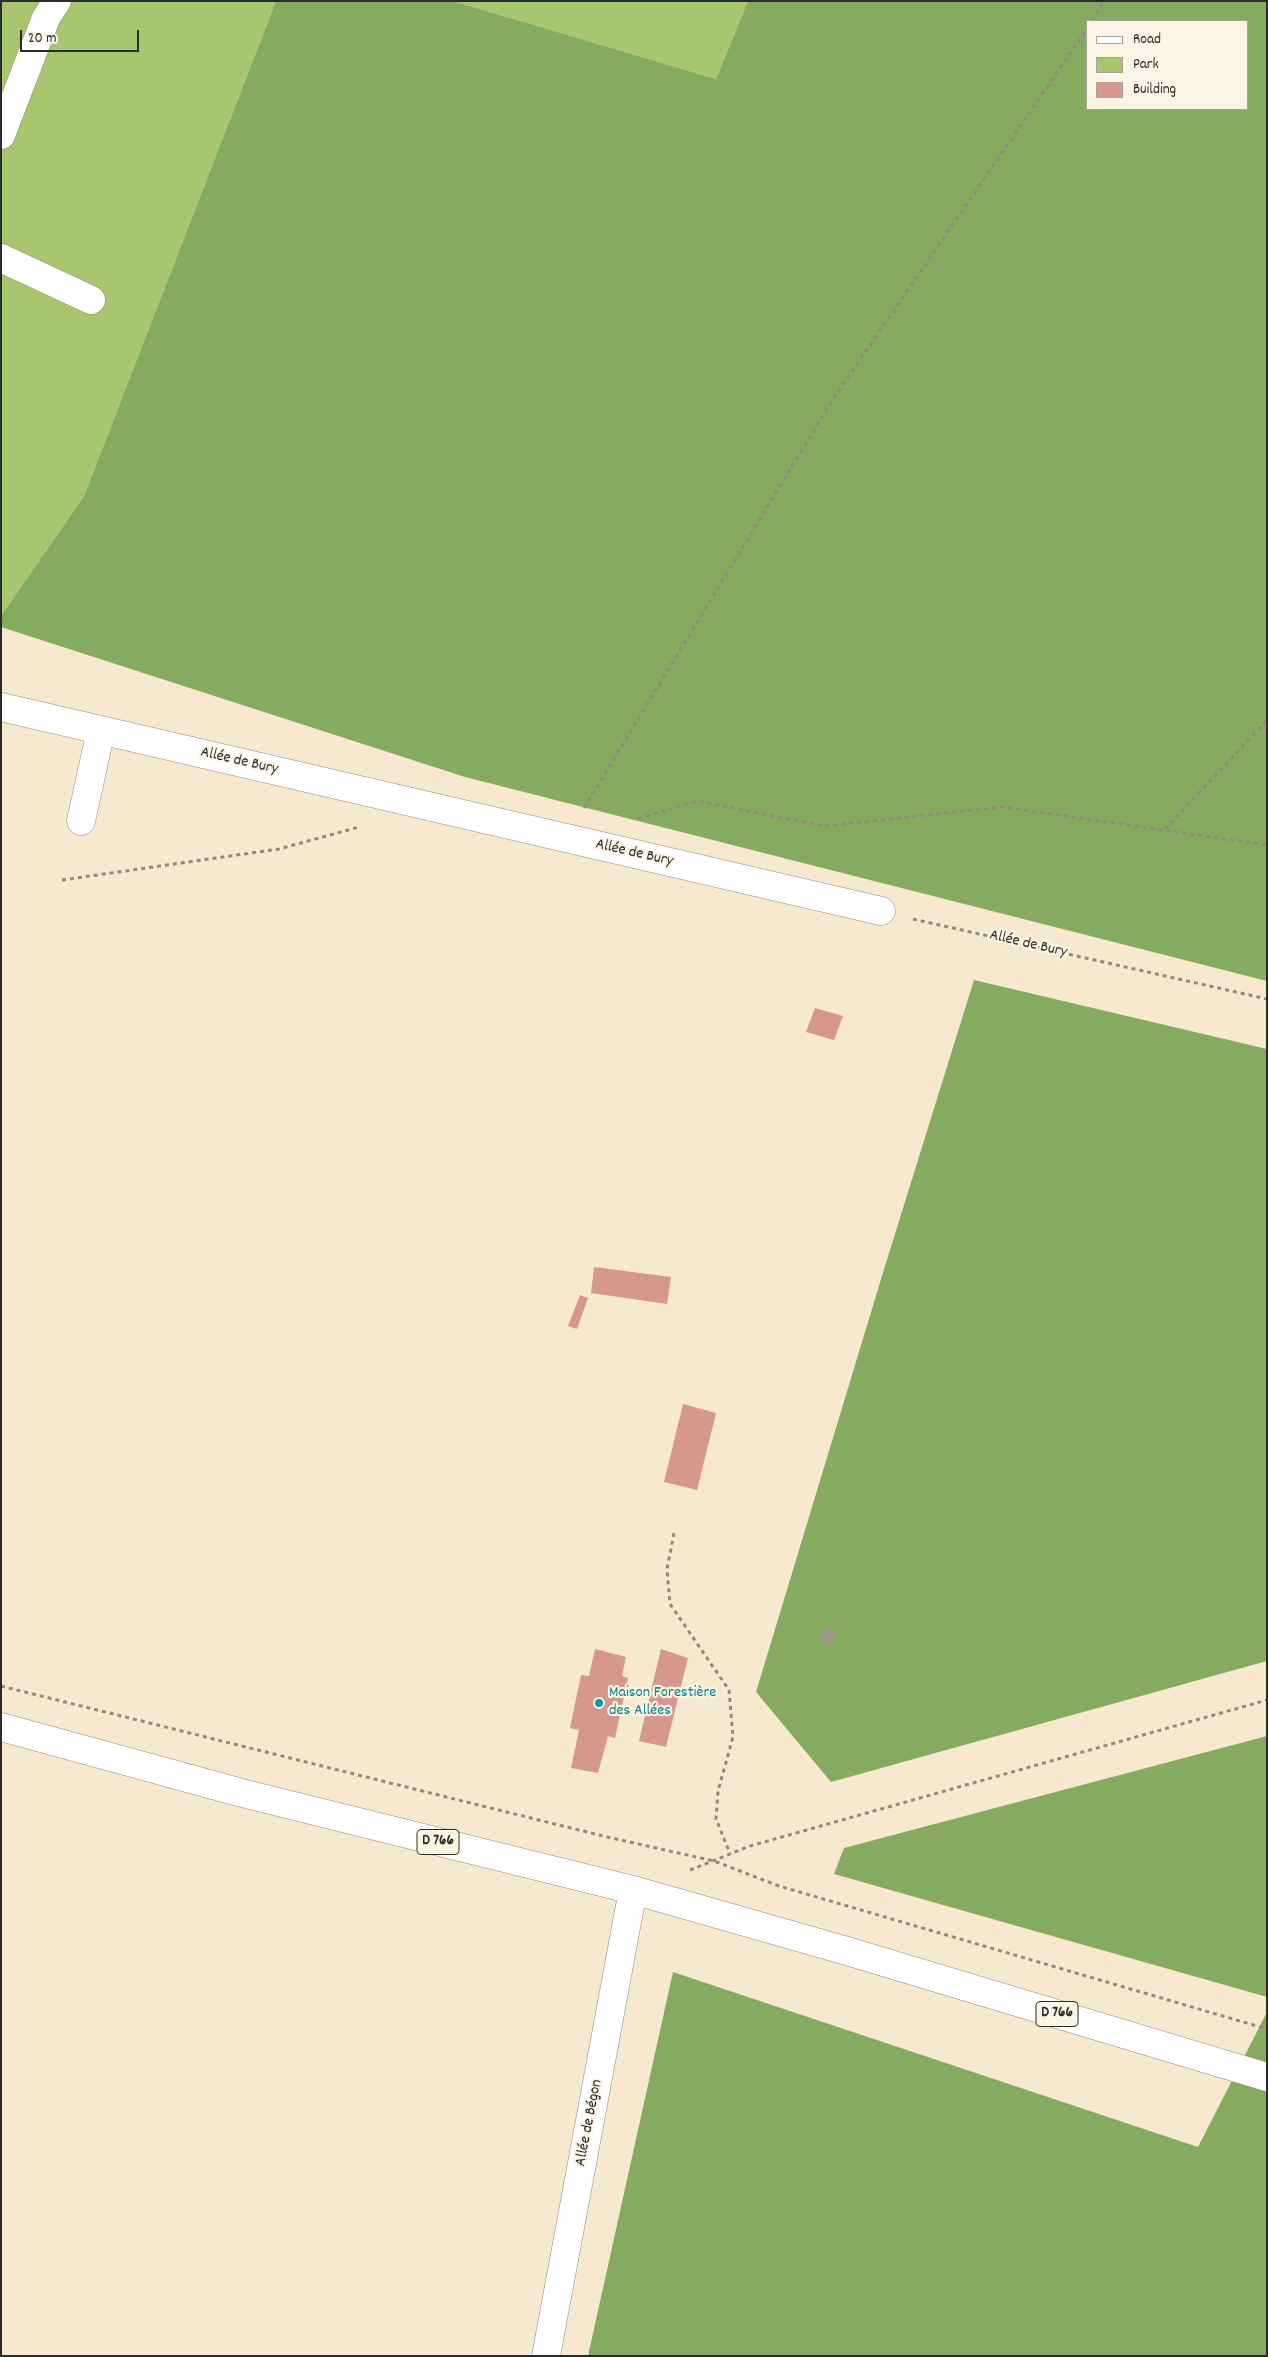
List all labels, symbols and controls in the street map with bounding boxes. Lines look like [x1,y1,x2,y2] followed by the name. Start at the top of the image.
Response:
[22,20,141,52] scale bar
[1086,20,1248,110] legend
[28,28,56,50] text: 20 m
[1133,29,1161,51] text: Road
[1133,54,1159,76] text: Park
[1133,79,1176,101] text: Building
[198,744,280,780] street label: Allée de Bury
[593,836,675,872] street label: Allée de Bury
[987,927,1069,963] street label: Allée de Bury
[609,1684,716,1722] place label: Maison Forestière des Allées
[593,1697,605,1709] marker: Maison Forestière des Allées
[417,1830,459,1854] road number: D 766
[1036,2002,1078,2026] road number: D 766
[572,2078,608,2168] street label: Allée de Bégon

